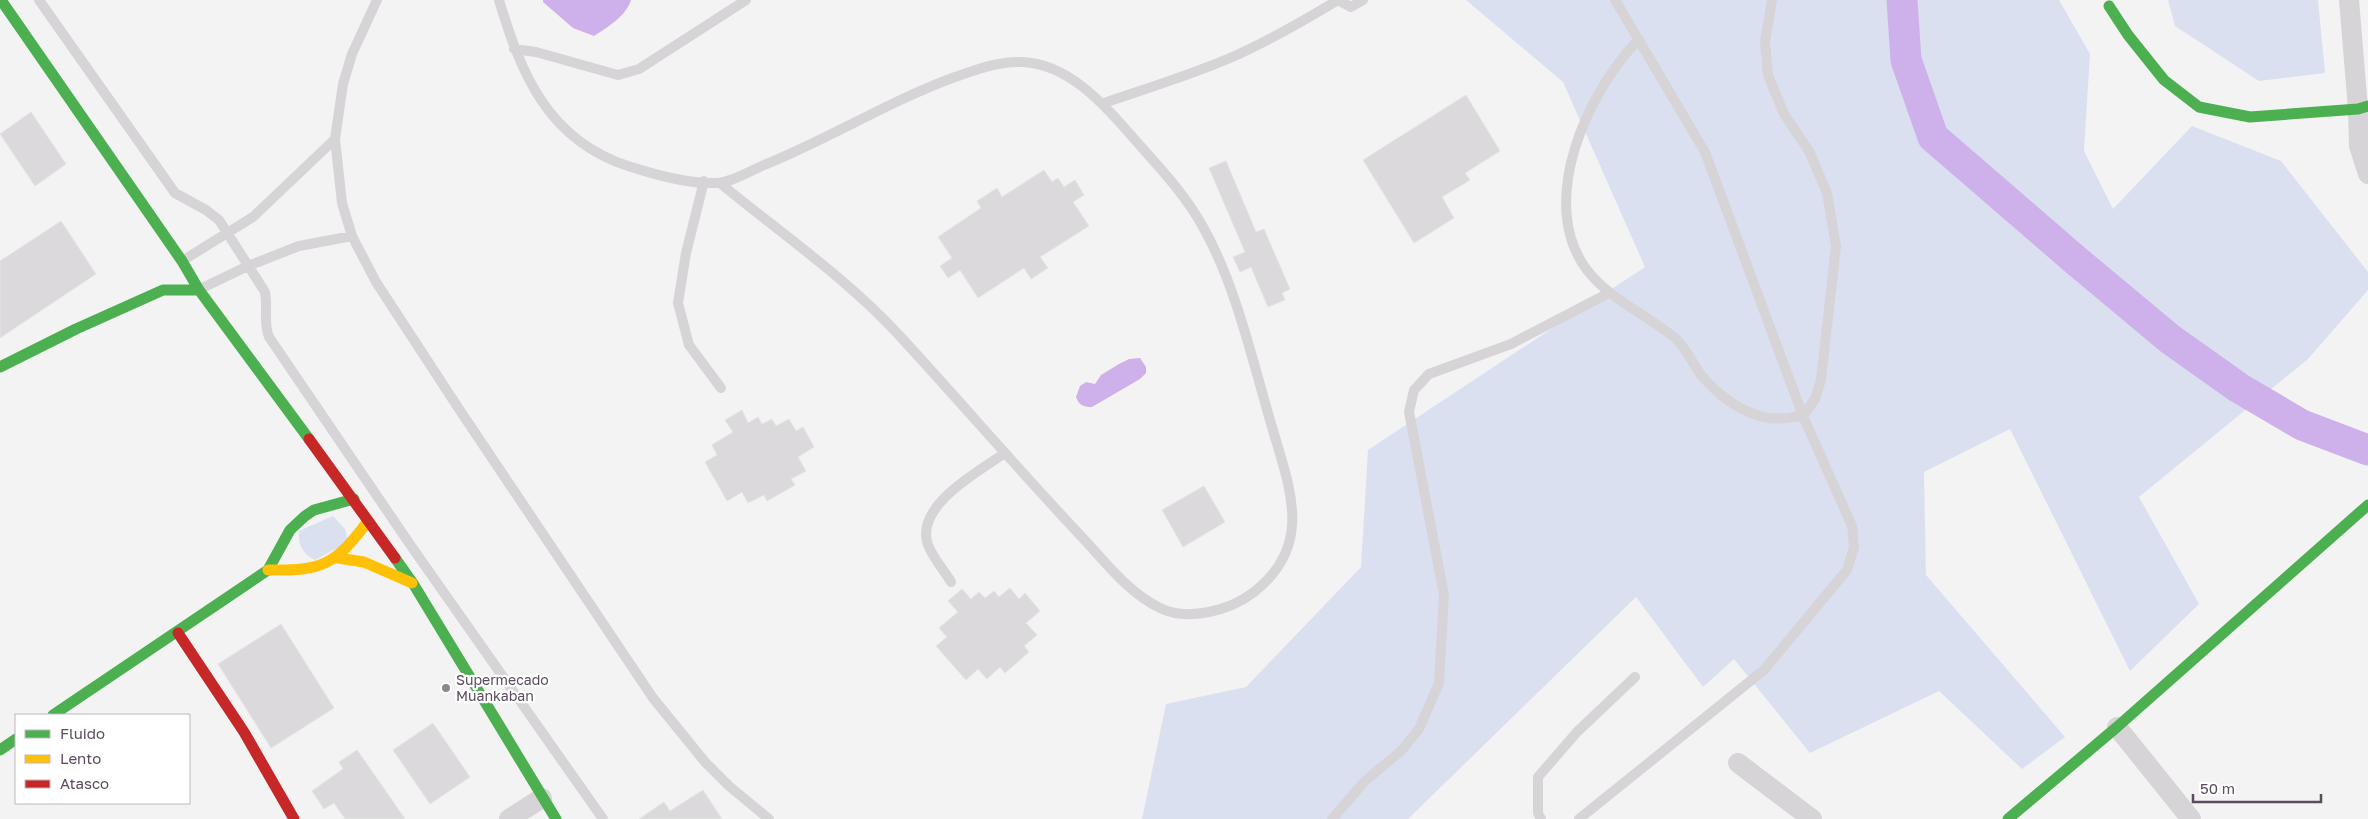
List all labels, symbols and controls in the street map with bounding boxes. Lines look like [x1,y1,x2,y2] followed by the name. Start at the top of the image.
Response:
[456,671,549,704] place label: Supermecado Muankaban
[440,682,452,694] marker: Supermecado Muankaban
[15,714,190,804] legend
[60,724,105,742] text: Fluido
[60,749,101,767] text: Lento
[2193,772,2320,804] scale bar
[60,774,109,792] text: Atasco
[2200,779,2235,797] text: 50 m

